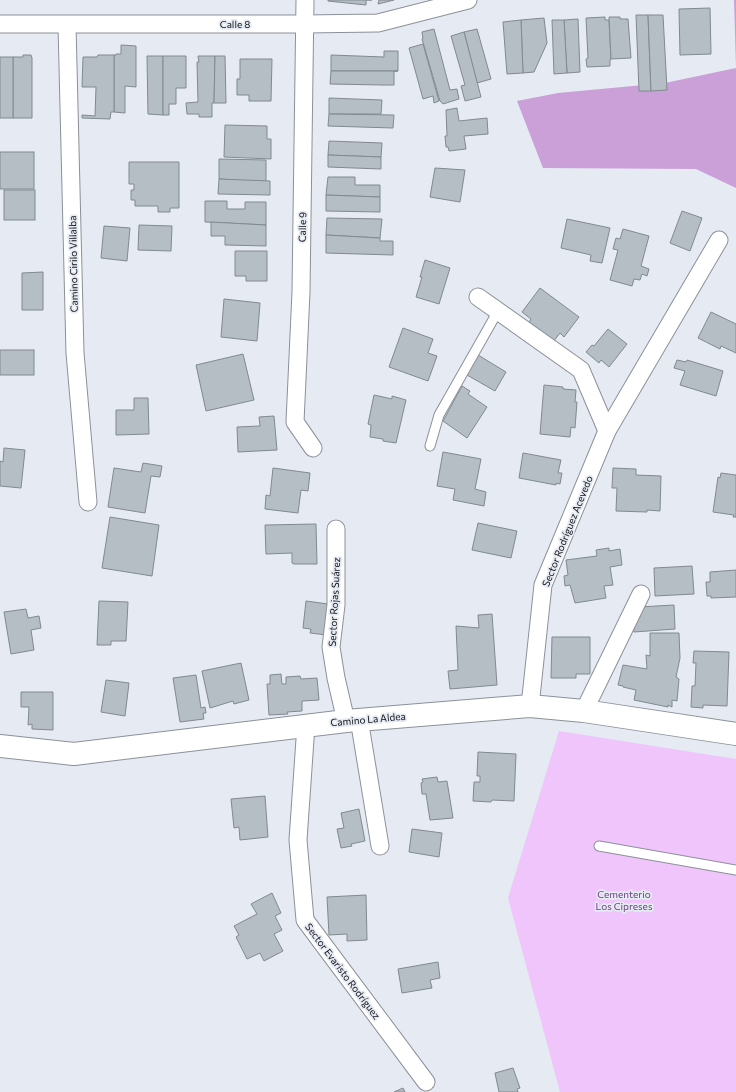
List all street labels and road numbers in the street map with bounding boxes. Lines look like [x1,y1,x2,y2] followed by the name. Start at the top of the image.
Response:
[220,18,250,30] street label: Calle 8
[296,212,308,242] street label: Calle 9
[66,215,80,313] street label: Camino Cirilo Villalba
[539,474,595,588] street label: Sector Rodríguez Acevedo
[326,557,342,647] street label: Sector Rojas Suárez
[330,710,406,728] street label: Camino La Aldea
[303,921,383,1021] street label: Sector Evaristo Rodríguez

